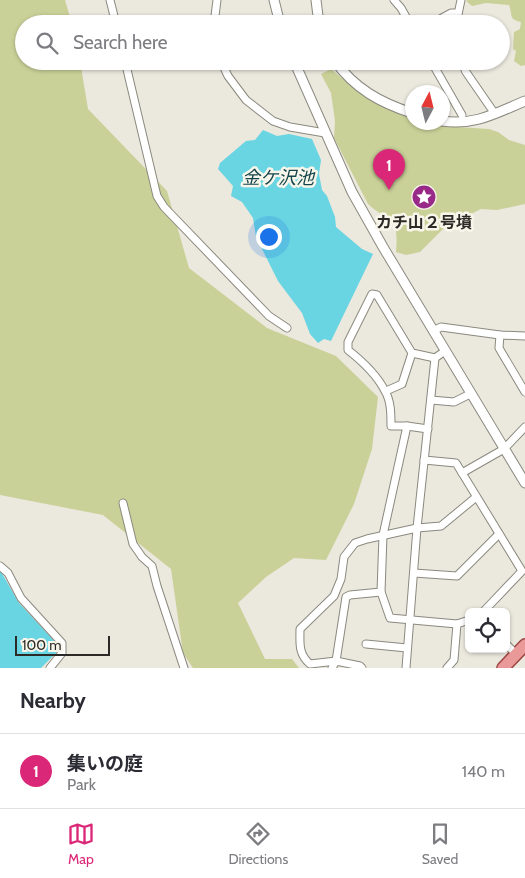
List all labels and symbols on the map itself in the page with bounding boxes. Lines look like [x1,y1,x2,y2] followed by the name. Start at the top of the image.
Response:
[405,85,450,130] north arrow
[373,149,405,190] pin: 1
[242,167,316,189] water label: 金ケ沢池
[411,184,437,210] place icon: カチ山２号墳
[376,213,472,232] place label: カチ山２号墳
[256,224,282,250] your location
[15,633,110,656] scale bar

